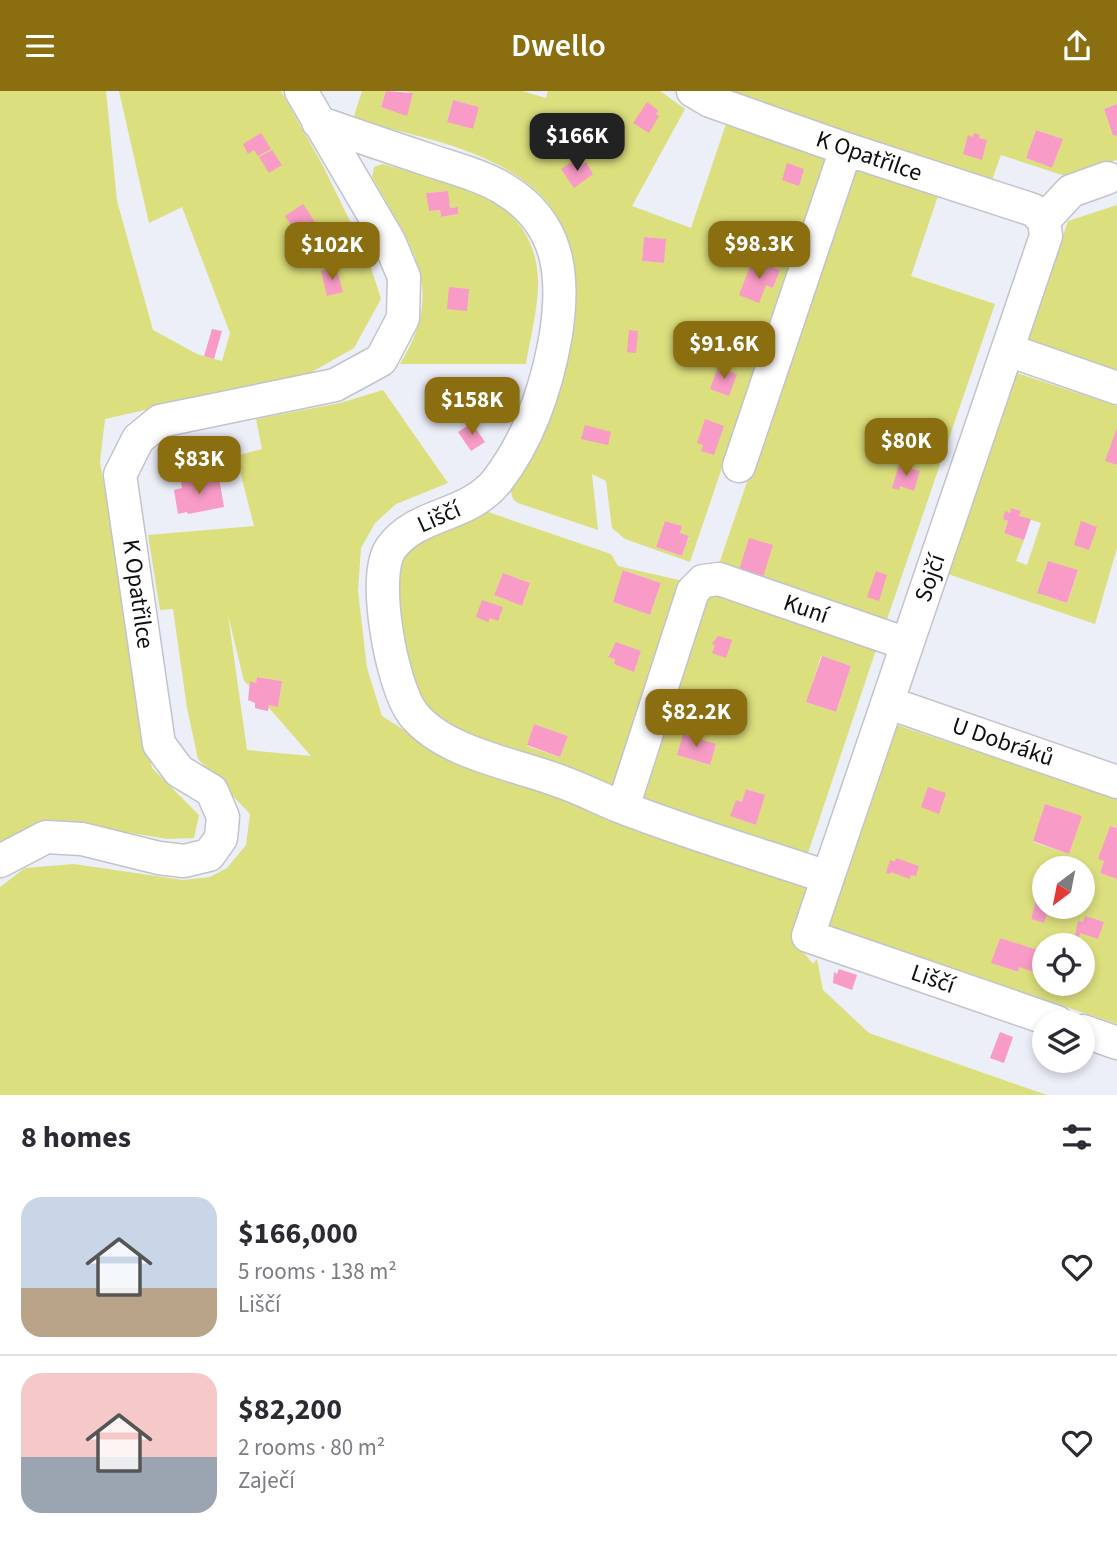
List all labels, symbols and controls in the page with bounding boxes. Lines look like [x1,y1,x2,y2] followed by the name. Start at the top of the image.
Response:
[511,23,606,69] text: Dwello
[21,27,59,65] icon: menu
[1058,27,1096,65] icon: share
[528,113,626,173] pin: $166K
[546,119,608,152] text: $166K
[811,122,927,190] street label: K Opatřilce
[702,221,816,281] pin: $98.3K
[283,223,381,282] pin: $102K
[724,227,794,260] text: $98.3K
[301,228,363,261] text: $102K
[667,321,781,381] pin: $91.6K
[689,327,759,360] text: $91.6K
[423,377,521,437] pin: $158K
[441,383,503,416] text: $158K
[865,419,947,478] pin: $80K
[881,424,931,457] text: $80K
[158,437,240,496] pin: $83K
[174,442,224,475] text: $83K
[412,492,467,542] street label: Liščí
[113,537,163,651] street label: K Opatřilce
[906,548,955,607] street label: Sojčí
[779,585,834,633] street label: Kuní
[639,689,753,749] pin: $82.2K
[661,695,731,728] text: $82.2K
[947,708,1059,776] street label: U Dobráků
[1032,856,1096,919] north arrow
[1032,856,1095,1073] map controls
[1032,933,1095,996] button: locate
[906,955,961,1003] street label: Liščí
[1032,1010,1095,1073] button: layers
[21,1116,131,1159] text: 8 homes
[1058,1118,1096,1156] icon: filters
[238,1212,358,1255] text: $166,000
[77,1225,161,1309] icon: home
[1058,1248,1096,1286] icon: heart
[238,1255,397,1288] text: 5 rooms · 138 m²
[238,1288,281,1321] text: Liščí
[238,1388,342,1431] text: $82,200
[77,1401,161,1485] icon: home
[1058,1424,1096,1462] icon: heart
[238,1431,385,1464] text: 2 rooms · 80 m²
[238,1464,295,1497] text: Zaječí

